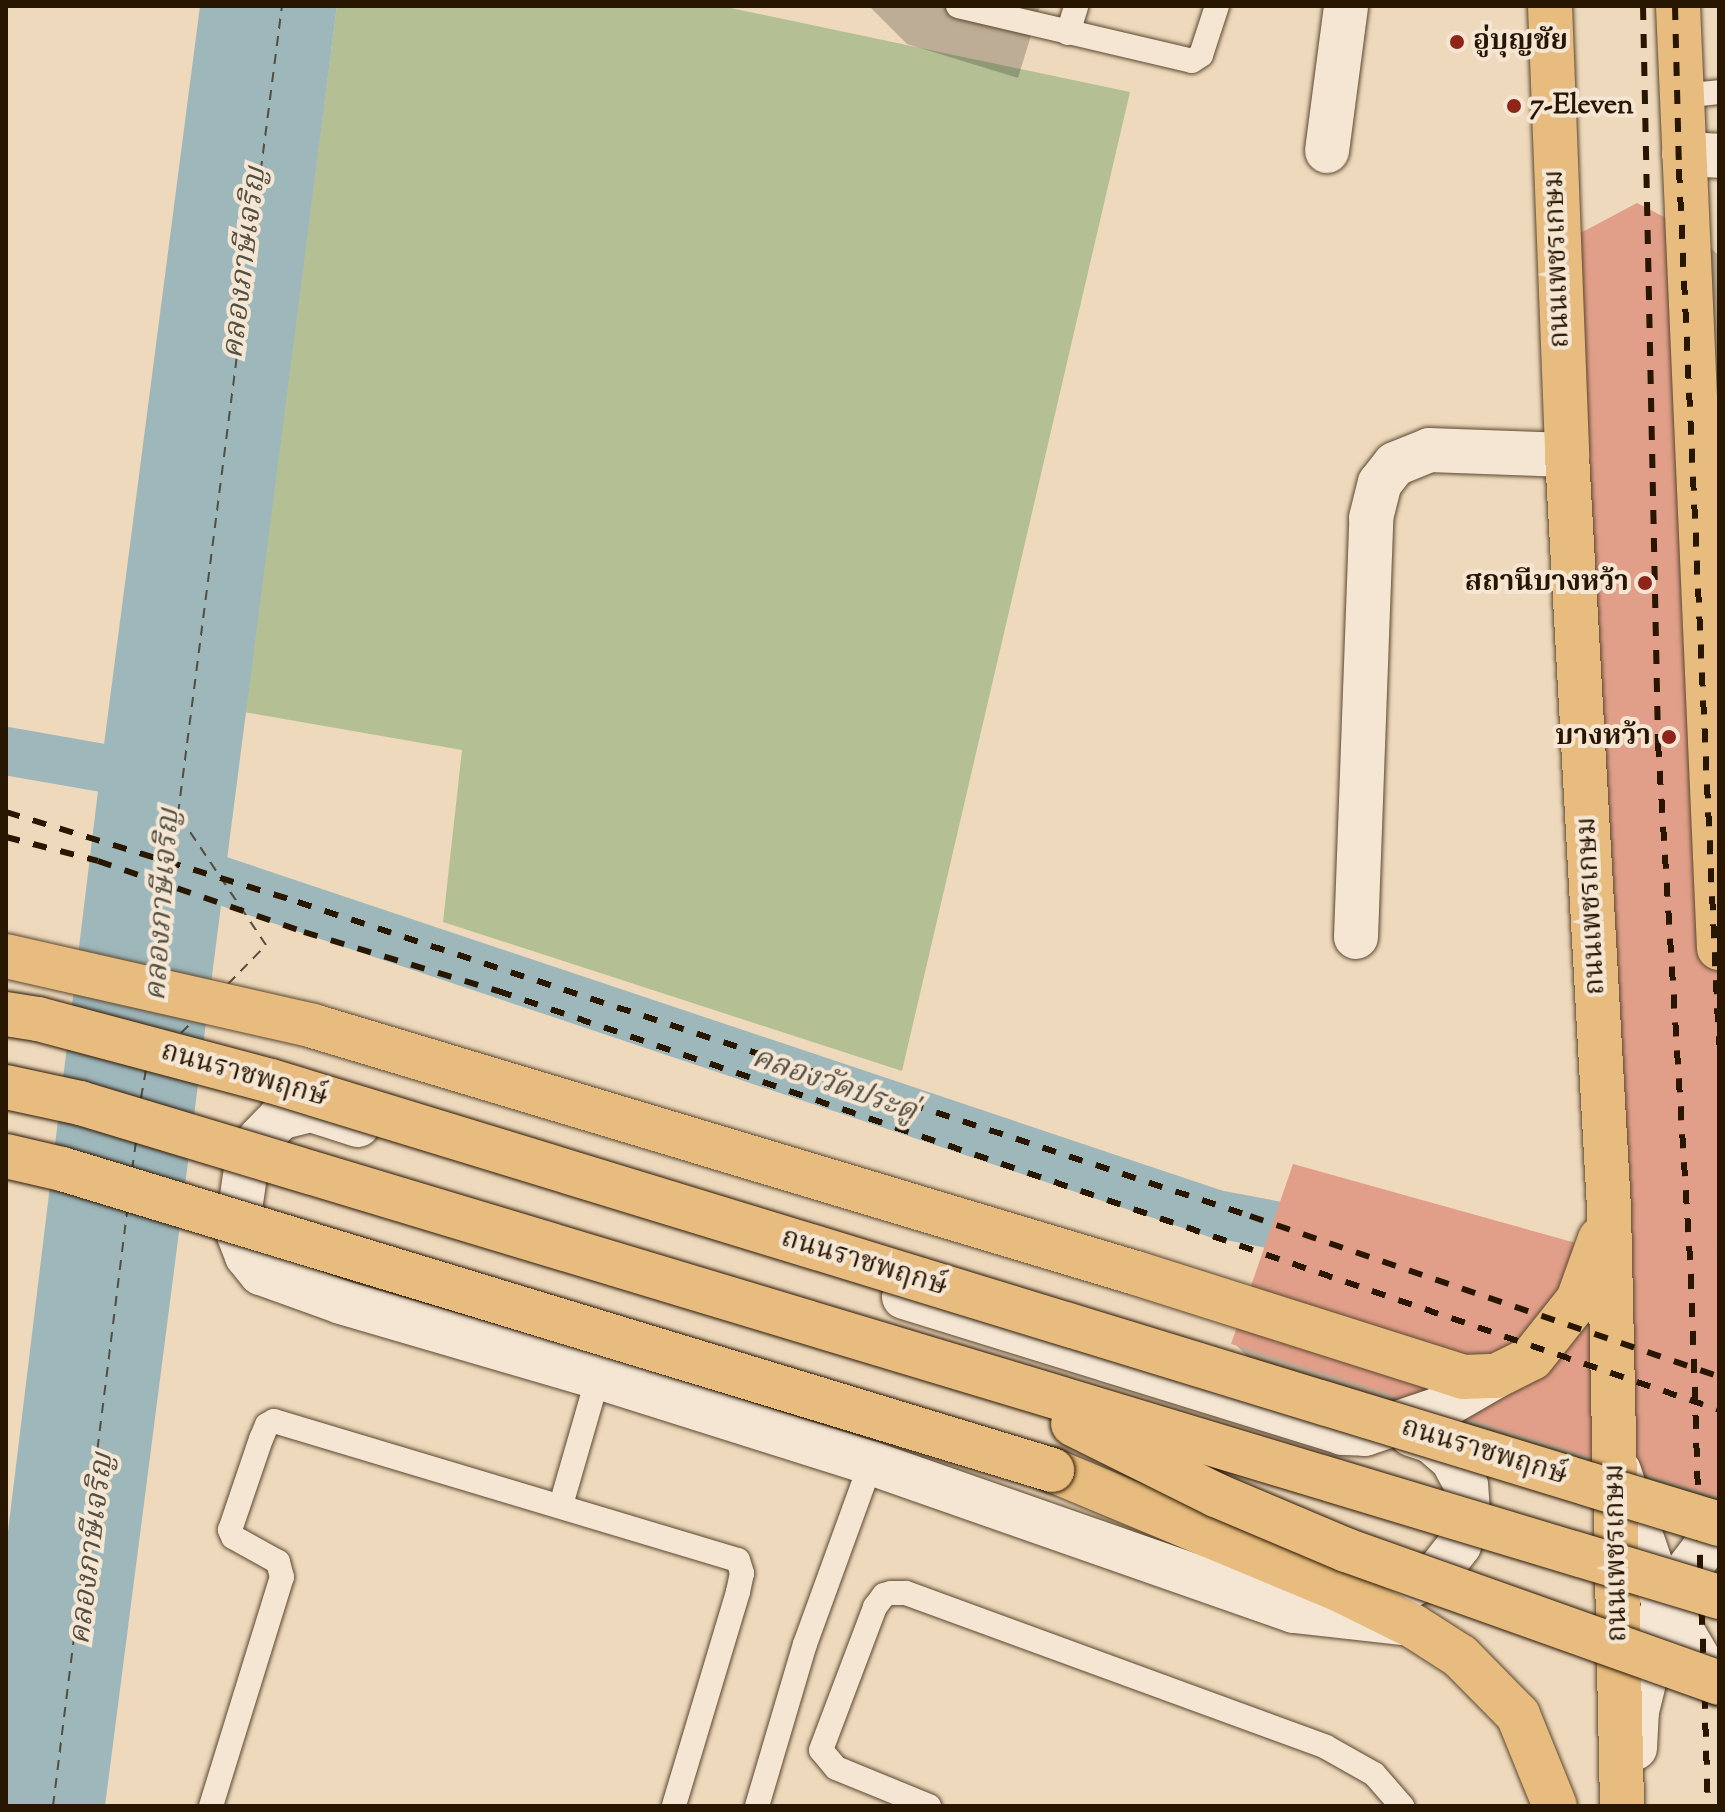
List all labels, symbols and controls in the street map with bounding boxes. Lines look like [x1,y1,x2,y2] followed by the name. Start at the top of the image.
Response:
[1473,25,1568,59] place label: อู่บุญชัย
[1448,33,1466,51] marker: อู่บุญชัย
[1530,89,1634,123] place label: 7-Eleven
[1505,97,1523,115] marker: 7-Eleven
[216,165,276,361] water label: คลองภาษีเจริญ
[1538,169,1578,349] street label: ถนนเพชรเกษม
[1465,566,1629,600] place label: สถานีบางหว้า
[1636,574,1654,592] marker: สถานีบางหว้า
[1555,720,1651,754] place label: บางหว้า
[1658,726,1680,748] marker: บางหว้า
[139,808,189,1002] water label: คลองภาษีเจริญ
[1571,816,1613,996] street label: ถนนเพชรเกษม
[157,1035,331,1115] street label: ถนนราชพฤกษ์
[747,1041,921,1131] water label: คลองวัดประดู่
[777,1222,951,1304] street label: ถนนราชพฤกษ์
[1397,1411,1571,1493] street label: ถนนราชพฤกษ์
[63,1451,123,1647] water label: คลองภาษีเจริญ
[1599,1464,1635,1642] street label: ถนนเพชรเกษม

